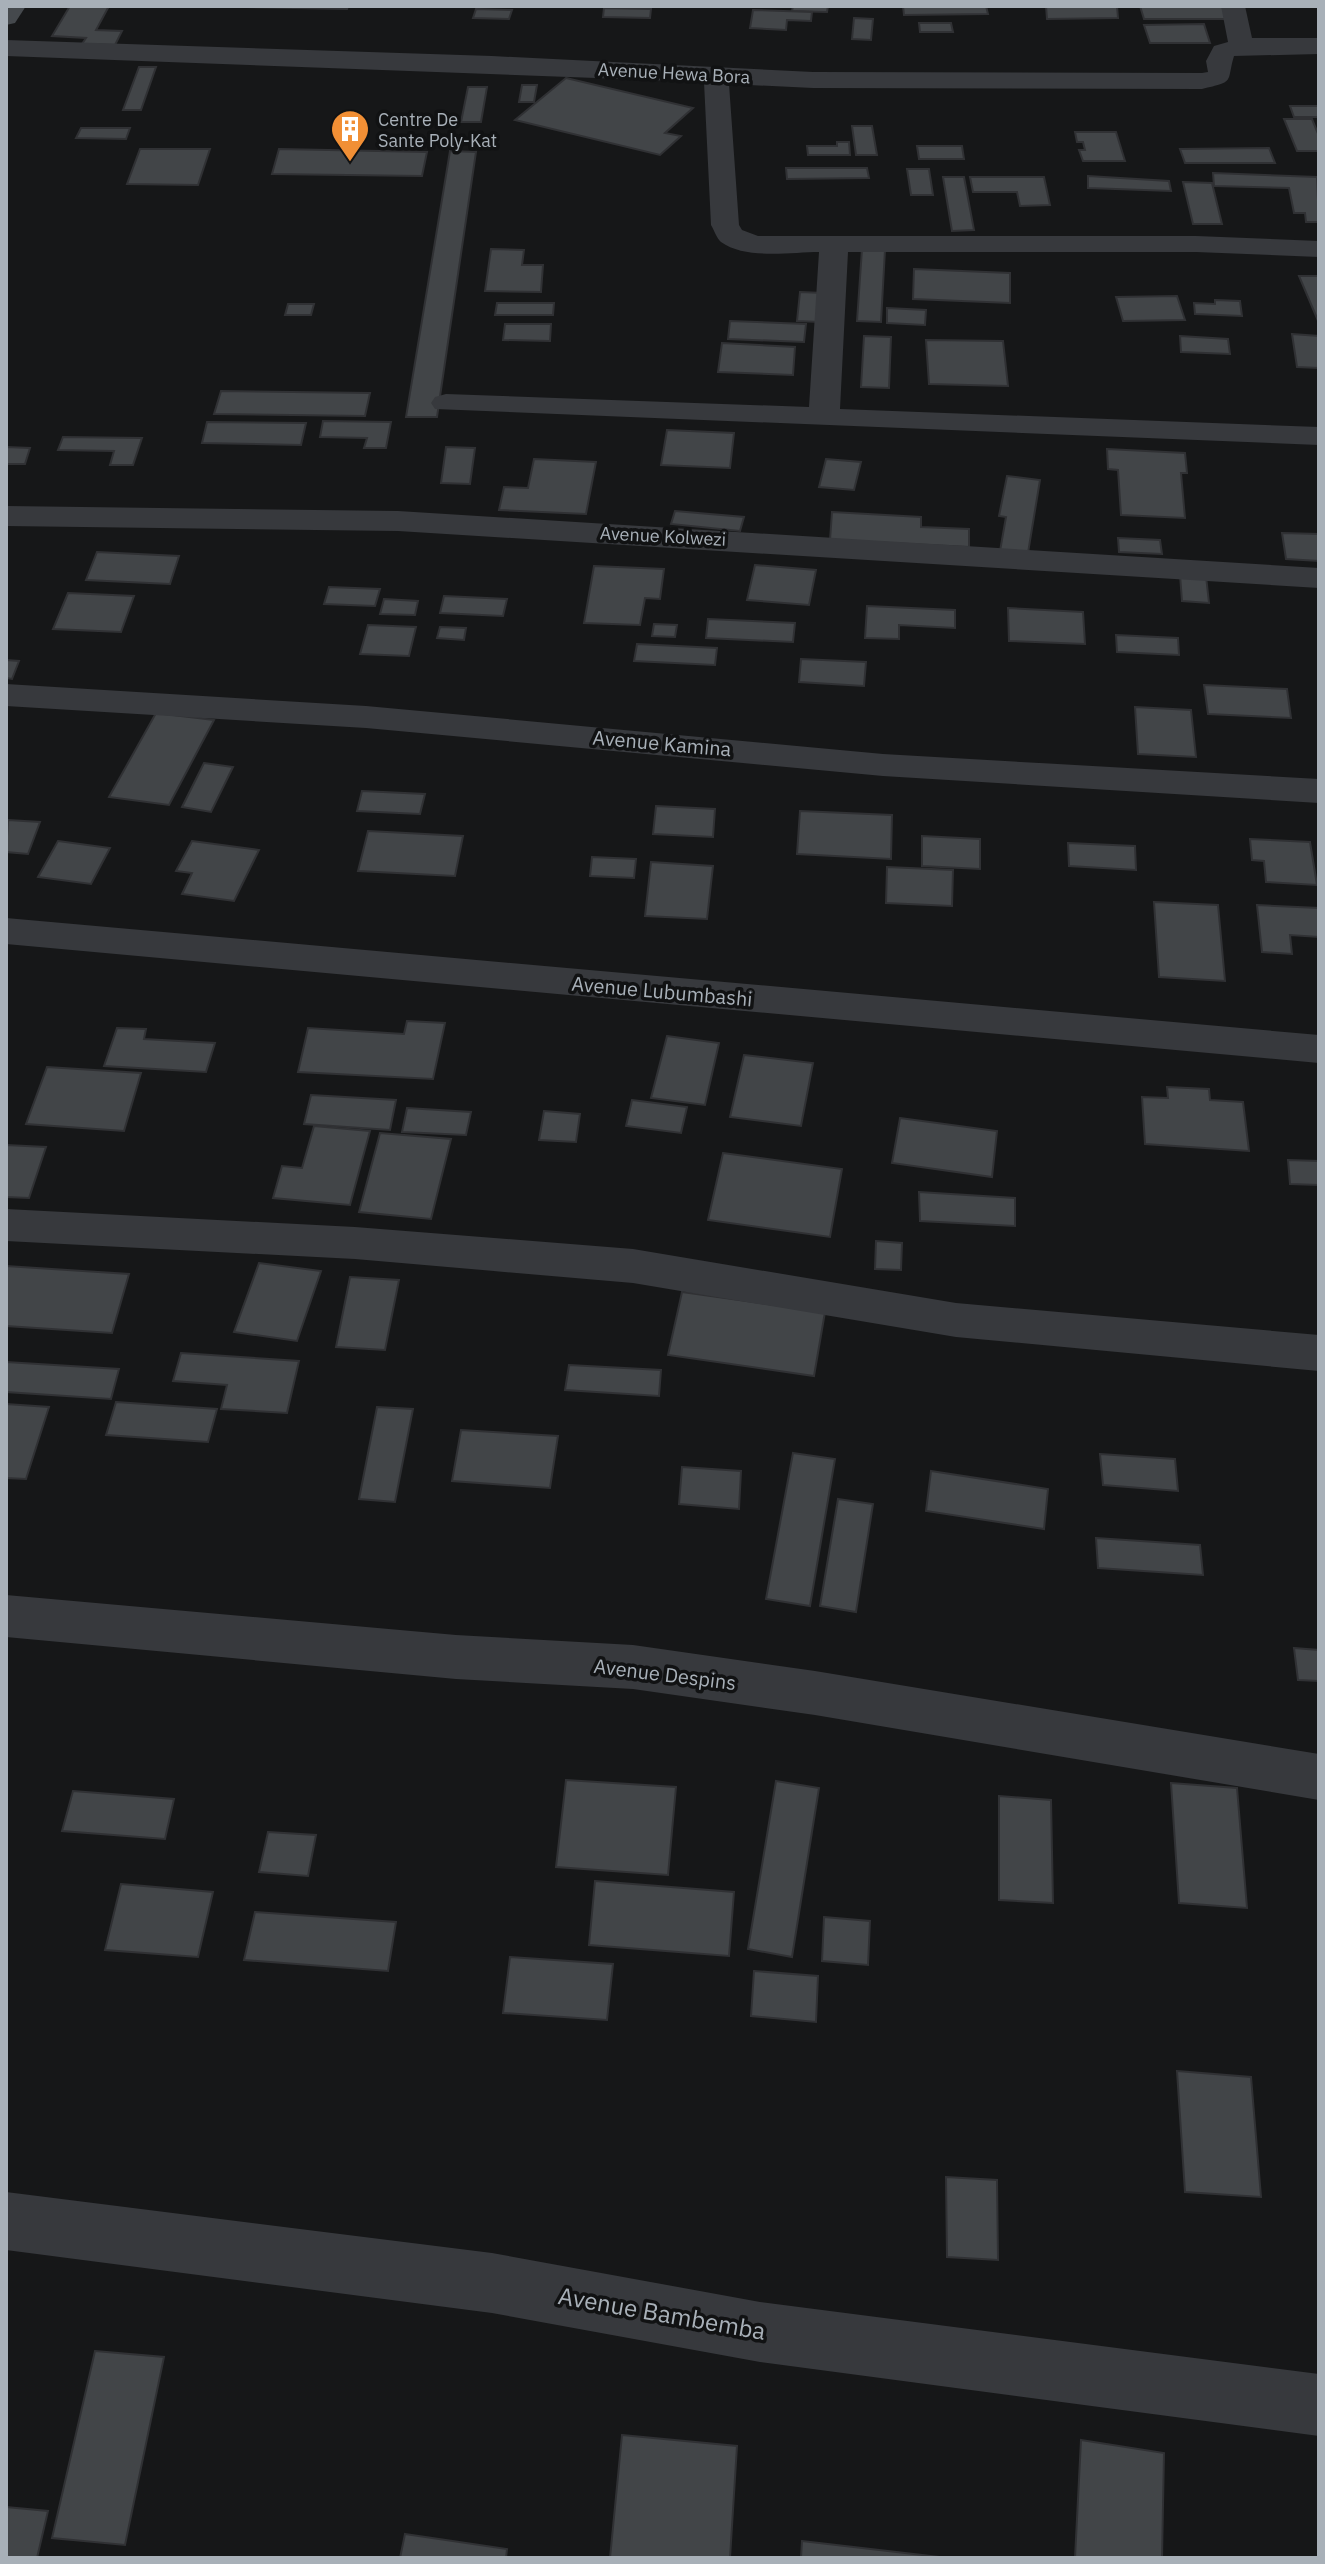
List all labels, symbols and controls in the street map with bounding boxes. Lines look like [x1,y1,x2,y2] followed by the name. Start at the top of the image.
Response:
[597,58,751,88] street label: Avenue Hewa Bora
[329,108,371,163] building icon: Centre De Sante Poly-Kat
[378,108,497,152] place label: Centre De Sante Poly-Kat
[599,521,727,551] street label: Avenue Kolwezi
[592,723,733,763] street label: Avenue Kamina
[570,970,754,1012] street label: Avenue Lubumbashi
[592,1652,738,1696] street label: Avenue Despins
[556,2279,768,2347] street label: Avenue Bambemba

